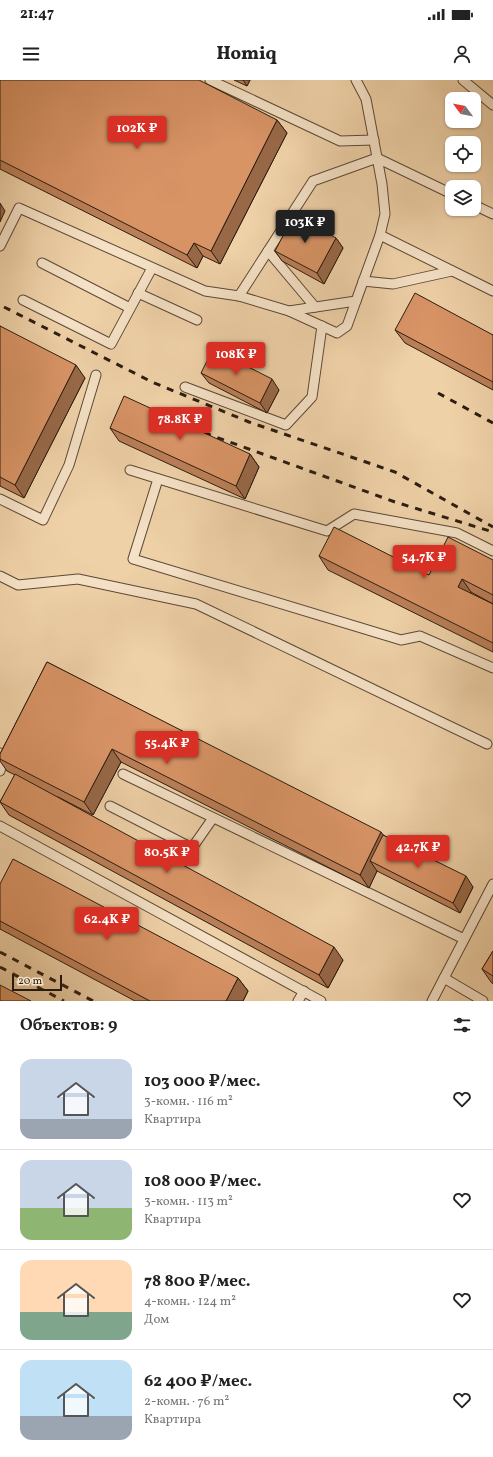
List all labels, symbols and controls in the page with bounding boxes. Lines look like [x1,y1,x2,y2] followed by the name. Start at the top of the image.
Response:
[20,4,54,25] text: 21:47
[216,42,277,67] text: Homiq
[20,43,42,65] icon: menu
[451,43,473,65] icon: person
[445,92,481,128] north arrow
[445,92,481,216] map controls
[104,116,170,150] pin: 102K ₽
[117,120,157,138] text: 102K ₽
[445,136,481,172] button: locate
[445,180,481,216] button: layers
[272,210,338,244] pin: 103K ₽
[285,214,325,232] text: 103K ₽
[203,342,269,376] pin: 108K ₽
[215,346,257,364] text: 108K ₽
[143,407,217,441] pin: 78.8K ₽
[158,411,202,429] text: 78.8K ₽
[387,545,461,579] pin: 54.7K ₽
[402,549,446,567] text: 54.7K ₽
[130,731,204,765] pin: 55.4K ₽
[144,735,190,753] text: 55.4K ₽
[381,835,455,869] pin: 42.7K ₽
[395,839,441,857] text: 42.7K ₽
[130,840,204,874] pin: 80.5K ₽
[144,844,190,862] text: 80.5K ₽
[70,907,144,941] pin: 62.4K ₽
[84,911,130,929] text: 62.4K ₽
[12,973,62,992] scale bar
[18,974,42,989] text: 20 m
[20,1014,117,1037] text: Объектов: 9
[451,1014,473,1036] icon: filters
[144,1070,261,1093] text: 103 000 ₽/мес.
[52,1075,100,1123] icon: home
[451,1088,473,1110] icon: heart
[144,1093,233,1111] text: 3-комн. · 116 m²
[144,1111,201,1129] text: Квартира
[144,1170,261,1193] text: 108 000 ₽/мес.
[52,1176,100,1224] icon: home
[451,1189,473,1211] icon: heart
[144,1193,233,1211] text: 3-комн. · 113 m²
[144,1211,201,1229] text: Квартира
[144,1270,251,1293] text: 78 800 ₽/мес.
[52,1276,100,1324] icon: home
[451,1289,473,1311] icon: heart
[144,1293,236,1311] text: 4-комн. · 124 m²
[144,1311,169,1329] text: Дом
[144,1370,252,1393] text: 62 400 ₽/мес.
[52,1376,100,1424] icon: home
[451,1389,473,1411] icon: heart
[144,1393,229,1411] text: 2-комн. · 76 m²
[144,1411,201,1429] text: Квартира

